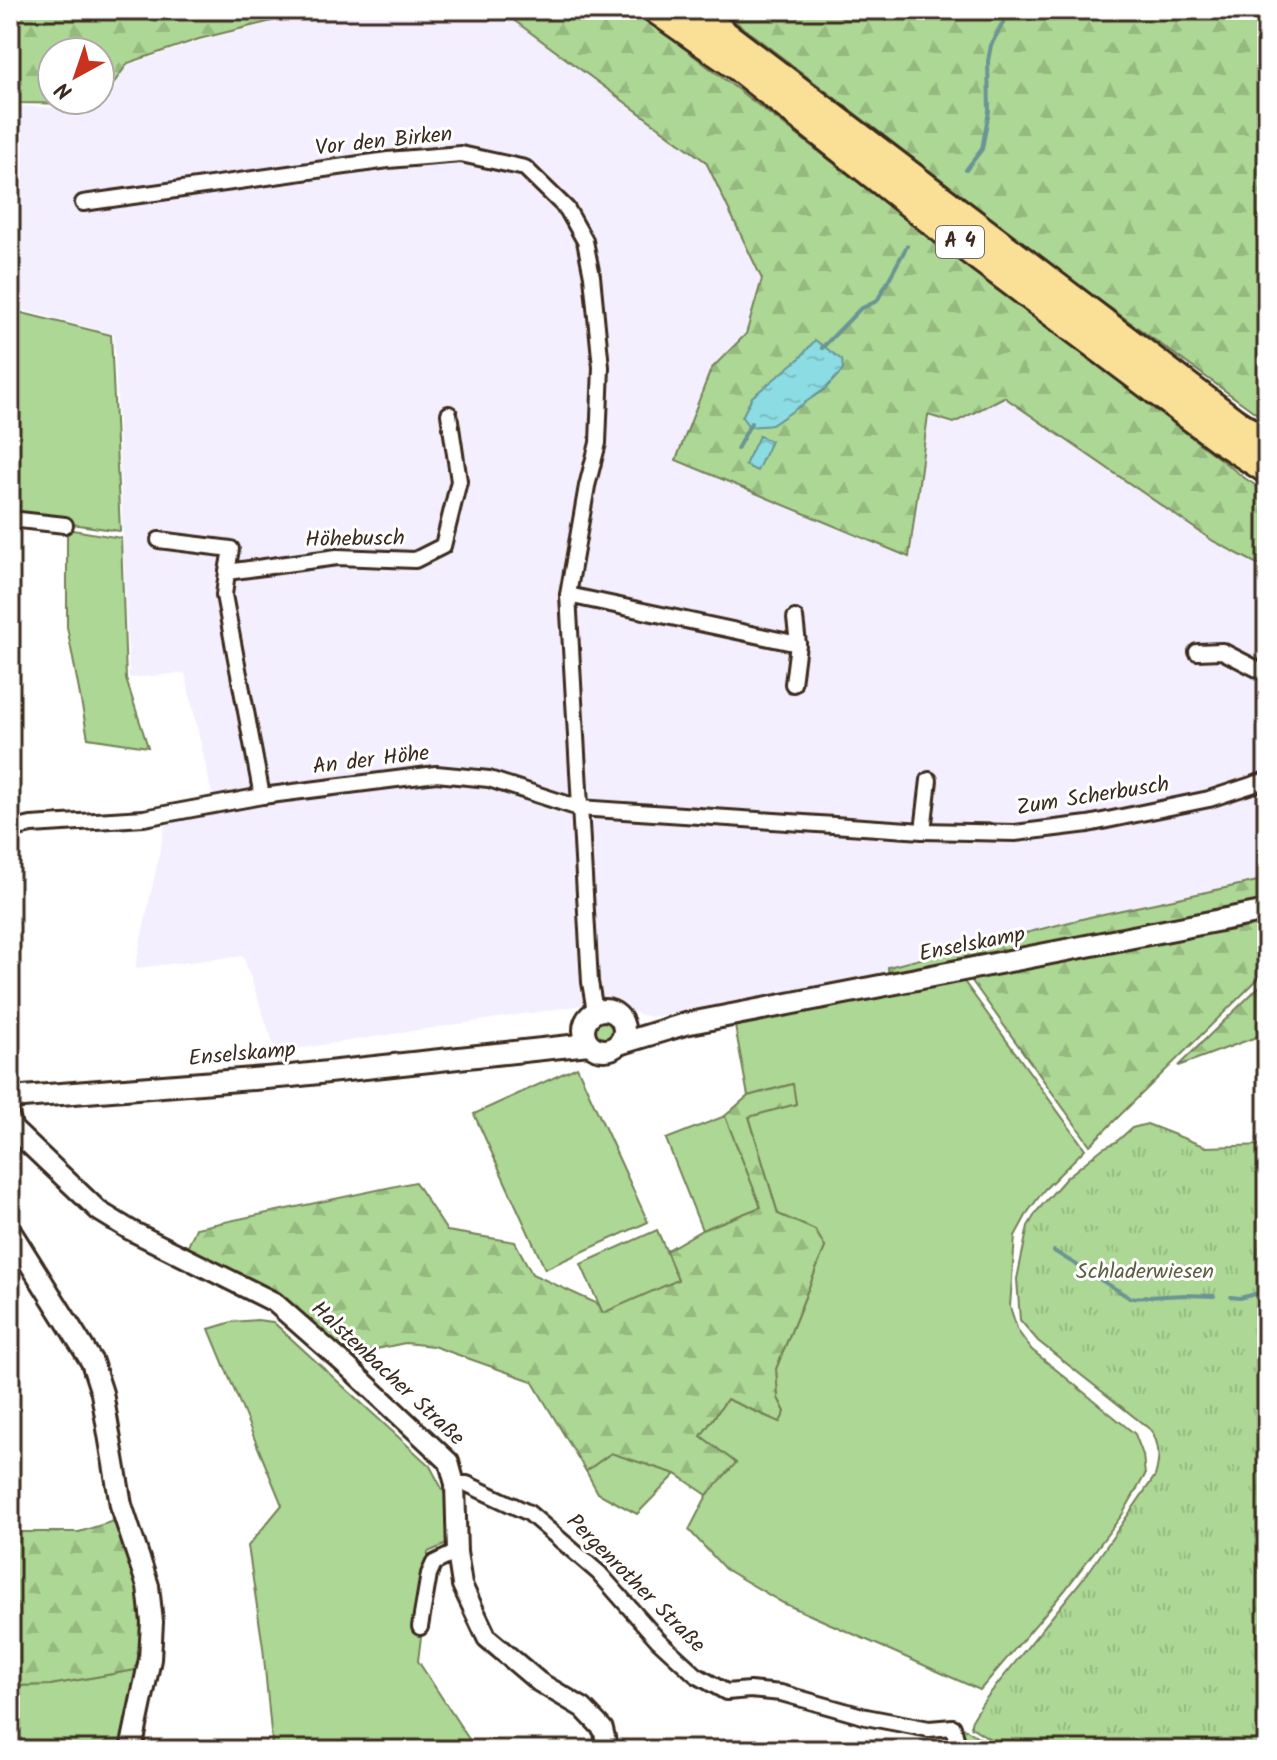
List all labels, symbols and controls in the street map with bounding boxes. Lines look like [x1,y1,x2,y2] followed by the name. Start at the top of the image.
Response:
[36,36,116,116] north arrow
[48,71,81,107] text: N
[314,117,454,167] street label: Vor den Birken
[936,226,984,258] road number: A 4
[305,522,405,558] street label: Höhebusch
[311,736,431,786] street label: An der Höhe
[1014,768,1172,826] street label: Zum Scherbusch
[916,917,1028,972] street label: Enselskamp
[187,1033,297,1077] street label: Enselskamp
[1076,1255,1214,1290] park label: Schladerwiesen
[302,1293,472,1455] street label: Halstenbacher Straße
[557,1506,713,1662] street label: Pergenrother Straße

